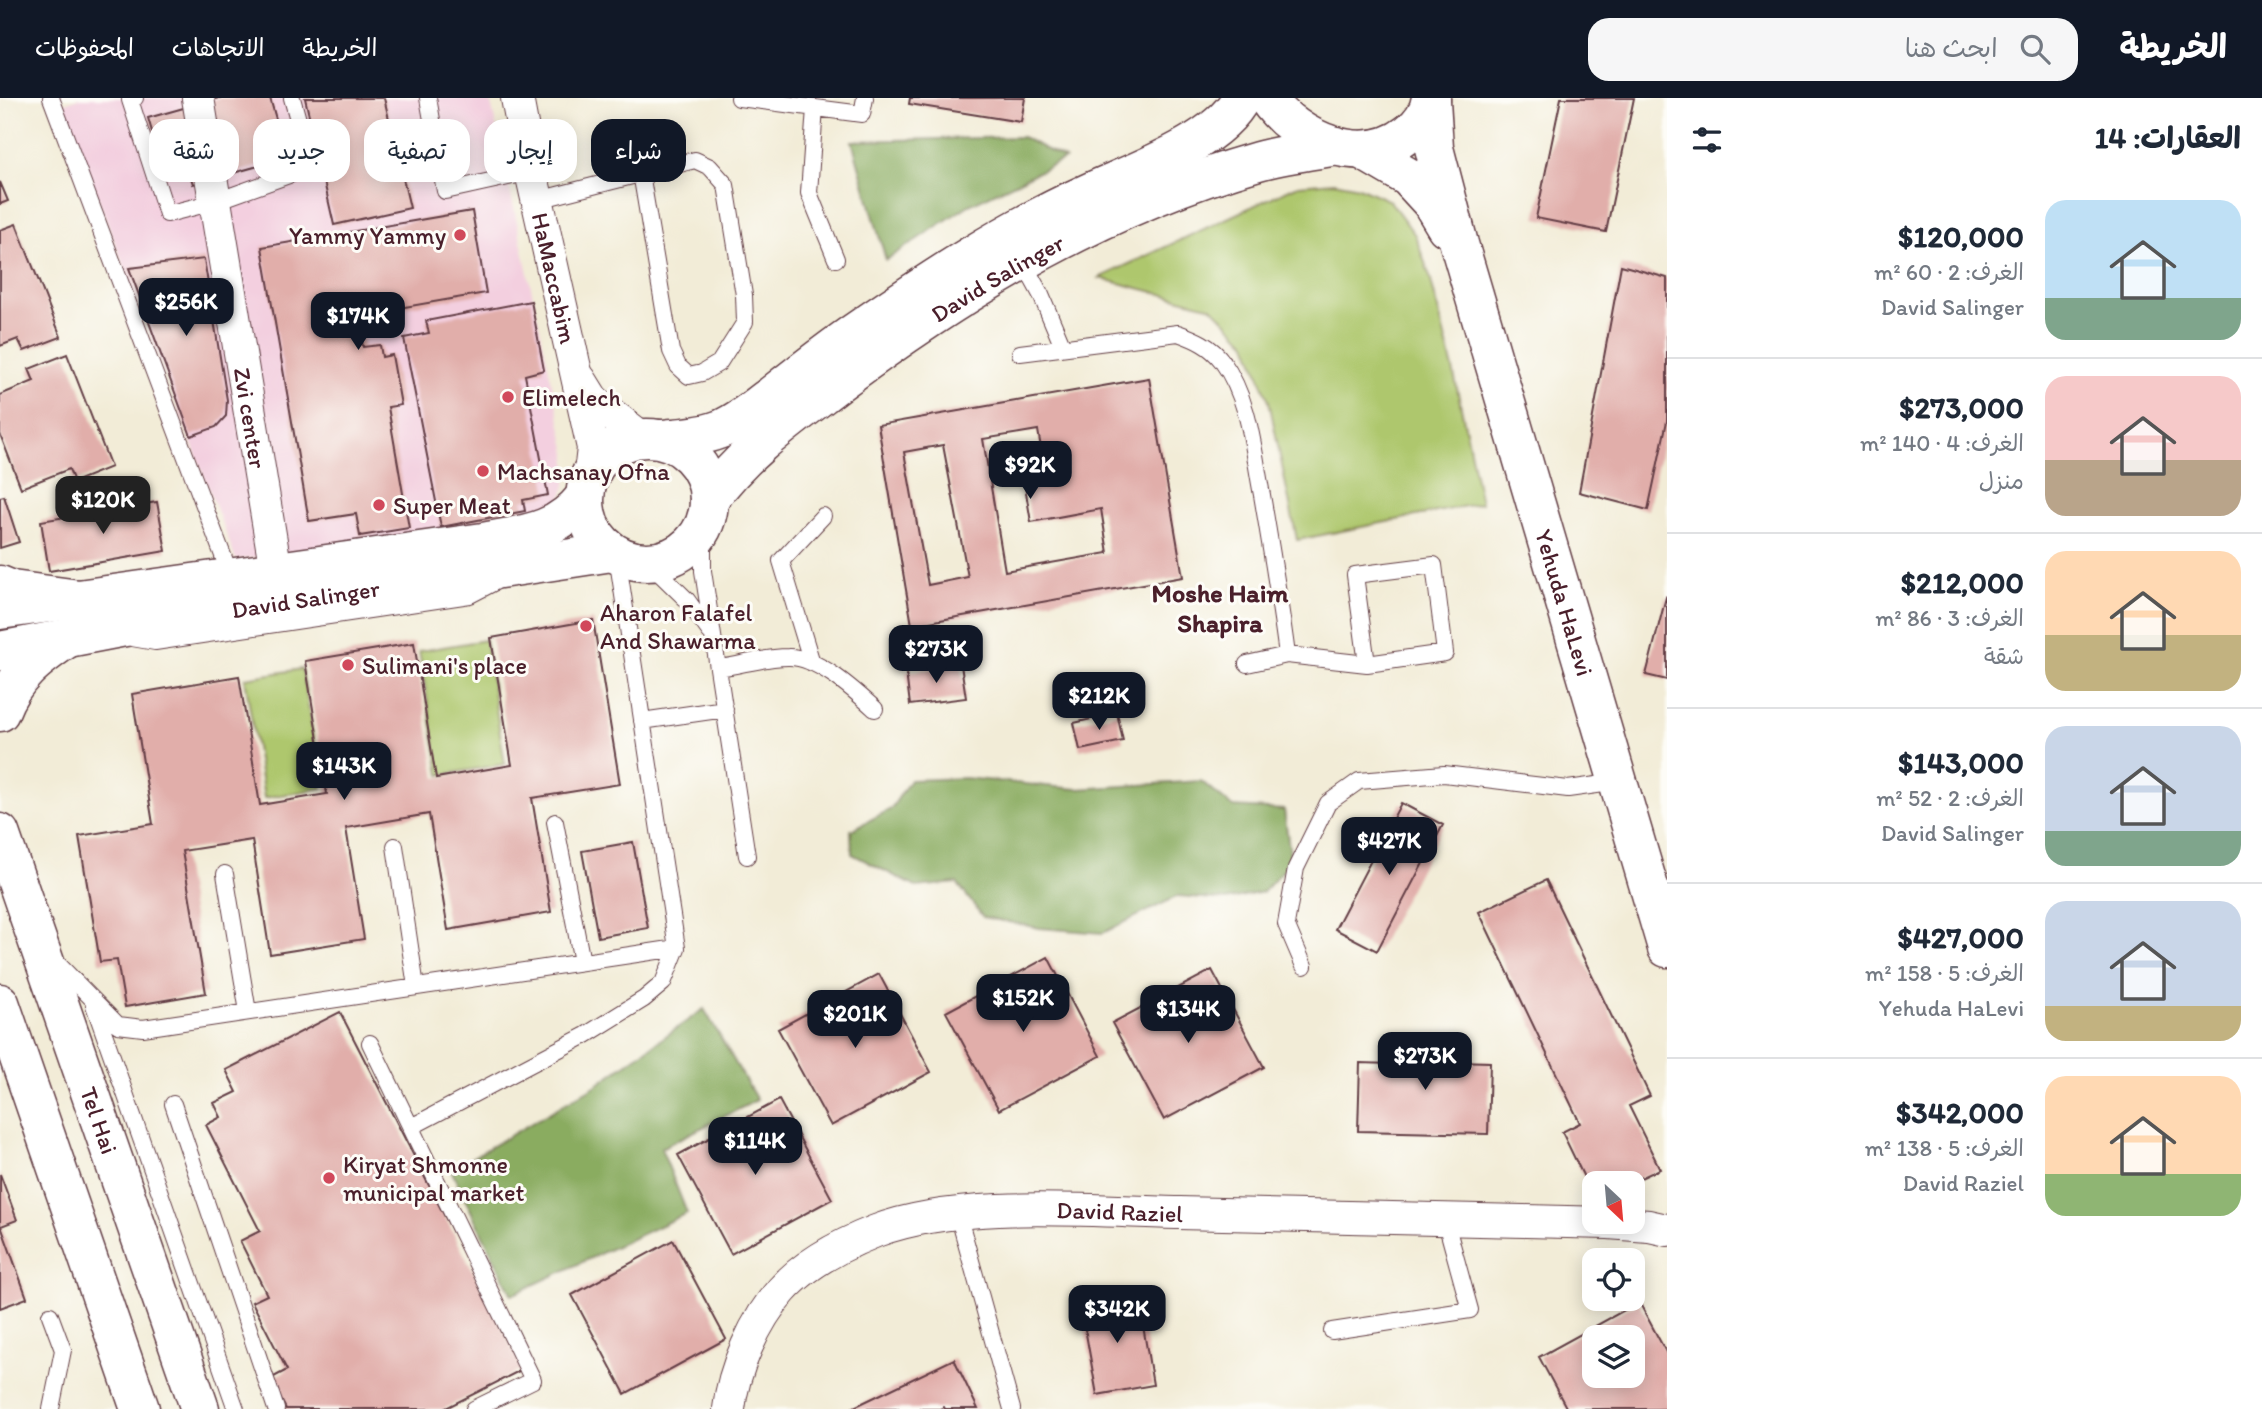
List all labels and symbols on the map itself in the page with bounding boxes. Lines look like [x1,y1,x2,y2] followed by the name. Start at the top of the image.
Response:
[526,210,584,347] street label: HaMaccabim
[289,221,447,250] place label: Yammy Yammy
[452,227,468,243] marker: Yammy Yammy
[925,227,1069,328] street label: David Salinger
[137,278,235,338] pin: $256K
[309,292,407,352] pin: $174K
[228,365,273,470] street label: Zvi center
[522,383,621,412] place label: Elimelech
[500,389,516,405] marker: Elimelech
[989,442,1071,501] pin: $92K
[497,457,670,486] place label: Machsanay Ofna
[475,463,491,479] marker: Machsanay Ofna
[54,476,152,536] pin: $120K
[393,491,511,520] place label: Super Meat
[371,497,387,513] marker: Super Meat
[1529,526,1600,679] street label: Yehuda HaLevi
[229,573,382,624] street label: David Salinger
[1152,577,1289,639] district label: Moshe Haim Shapira
[600,598,756,655] place label: Aharon Falafel And Shawarma
[578,618,594,634] marker: Aharon Falafel And Shawarma
[887,626,985,685] pin: $273K
[362,651,527,680] place label: Sulimani's place
[340,657,356,673] marker: Sulimani's place
[1050,672,1148,732] pin: $212K
[295,742,393,802] pin: $143K
[1340,818,1438,877] pin: $427K
[974,974,1072,1034] pin: $152K
[1139,986,1237,1045] pin: $134K
[806,990,904,1050] pin: $201K
[1376,1032,1474,1092] pin: $273K
[75,1083,125,1158] street label: Tel Hai
[706,1118,804,1177] pin: $114K
[343,1150,525,1207] place label: Kiryat Shmonne municipal market
[321,1170,337,1186] marker: Kiryat Shmonne municipal market
[1582,1171,1645,1234] north arrow
[1056,1195,1184,1228] street label: David Raziel
[1068,1286,1166,1345] pin: $342K

